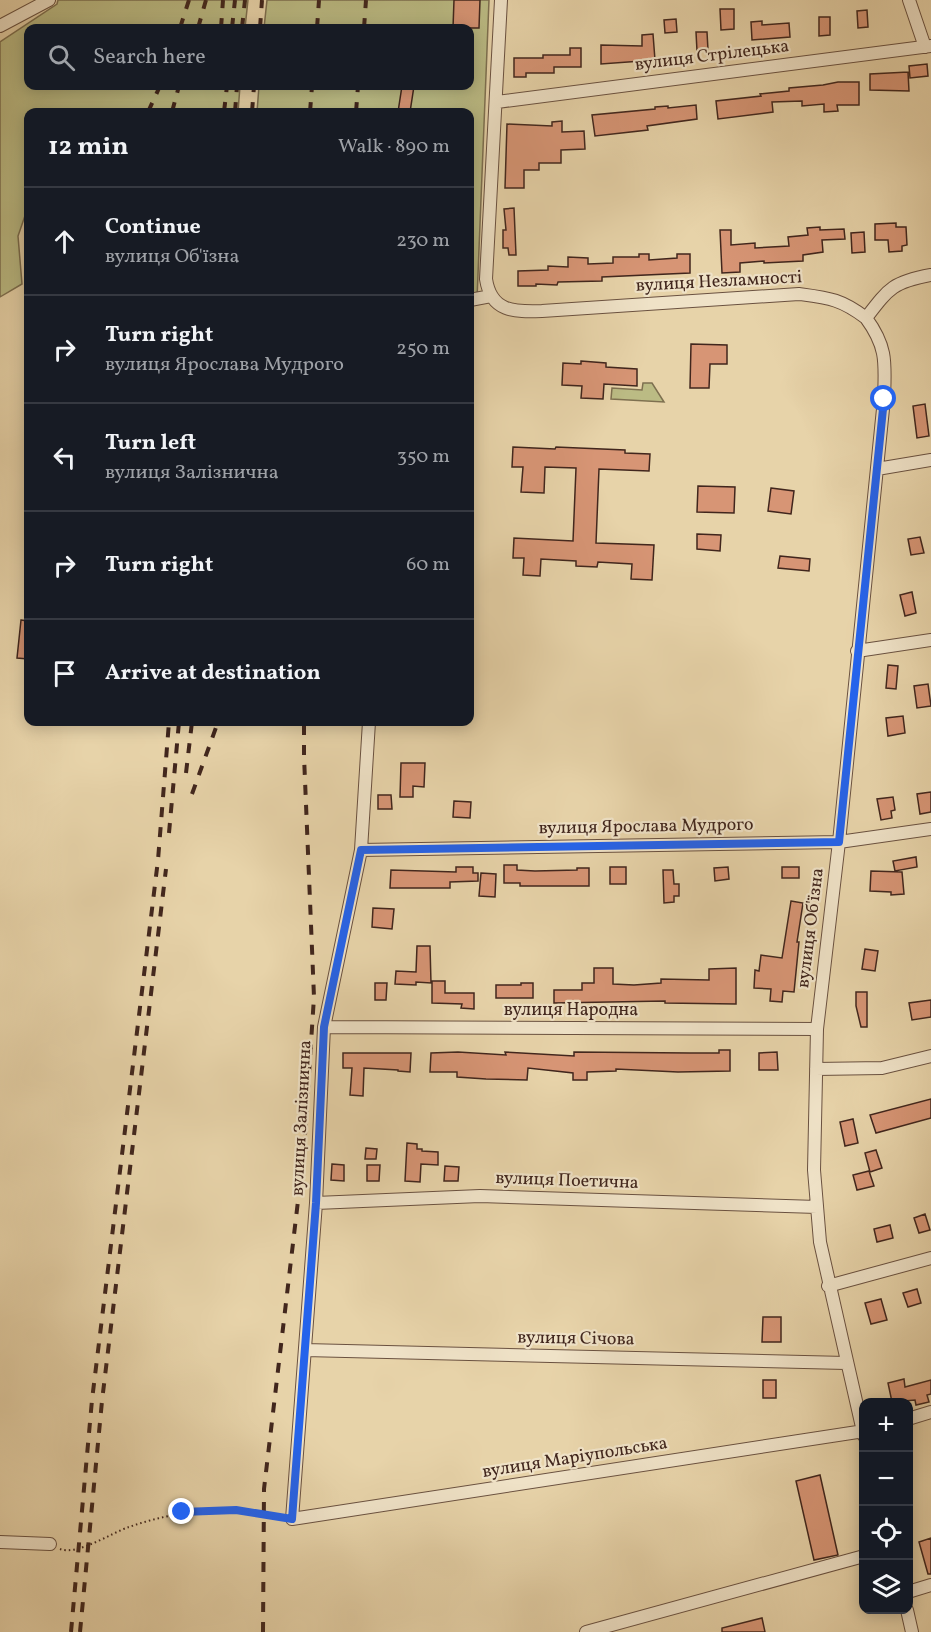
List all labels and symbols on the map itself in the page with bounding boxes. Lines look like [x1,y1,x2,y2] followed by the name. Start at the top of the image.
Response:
[633,34,791,78] street label: вулиця Стрілецька
[635,265,803,299] street label: вулиця Незламності
[870,385,896,411] route start
[538,813,754,841] street label: вулиця Ярослава Мудрого
[791,866,831,990] street label: вулиця Об'їзна
[504,998,638,1023] street label: вулиця Народна
[285,1039,319,1197] street label: вулиця Залізнична
[495,1166,639,1196] street label: вулиця Поетична
[517,1325,635,1353] street label: вулиця Січова
[481,1431,669,1485] street label: вулиця Маріупольська
[168,1498,194,1524] route end

